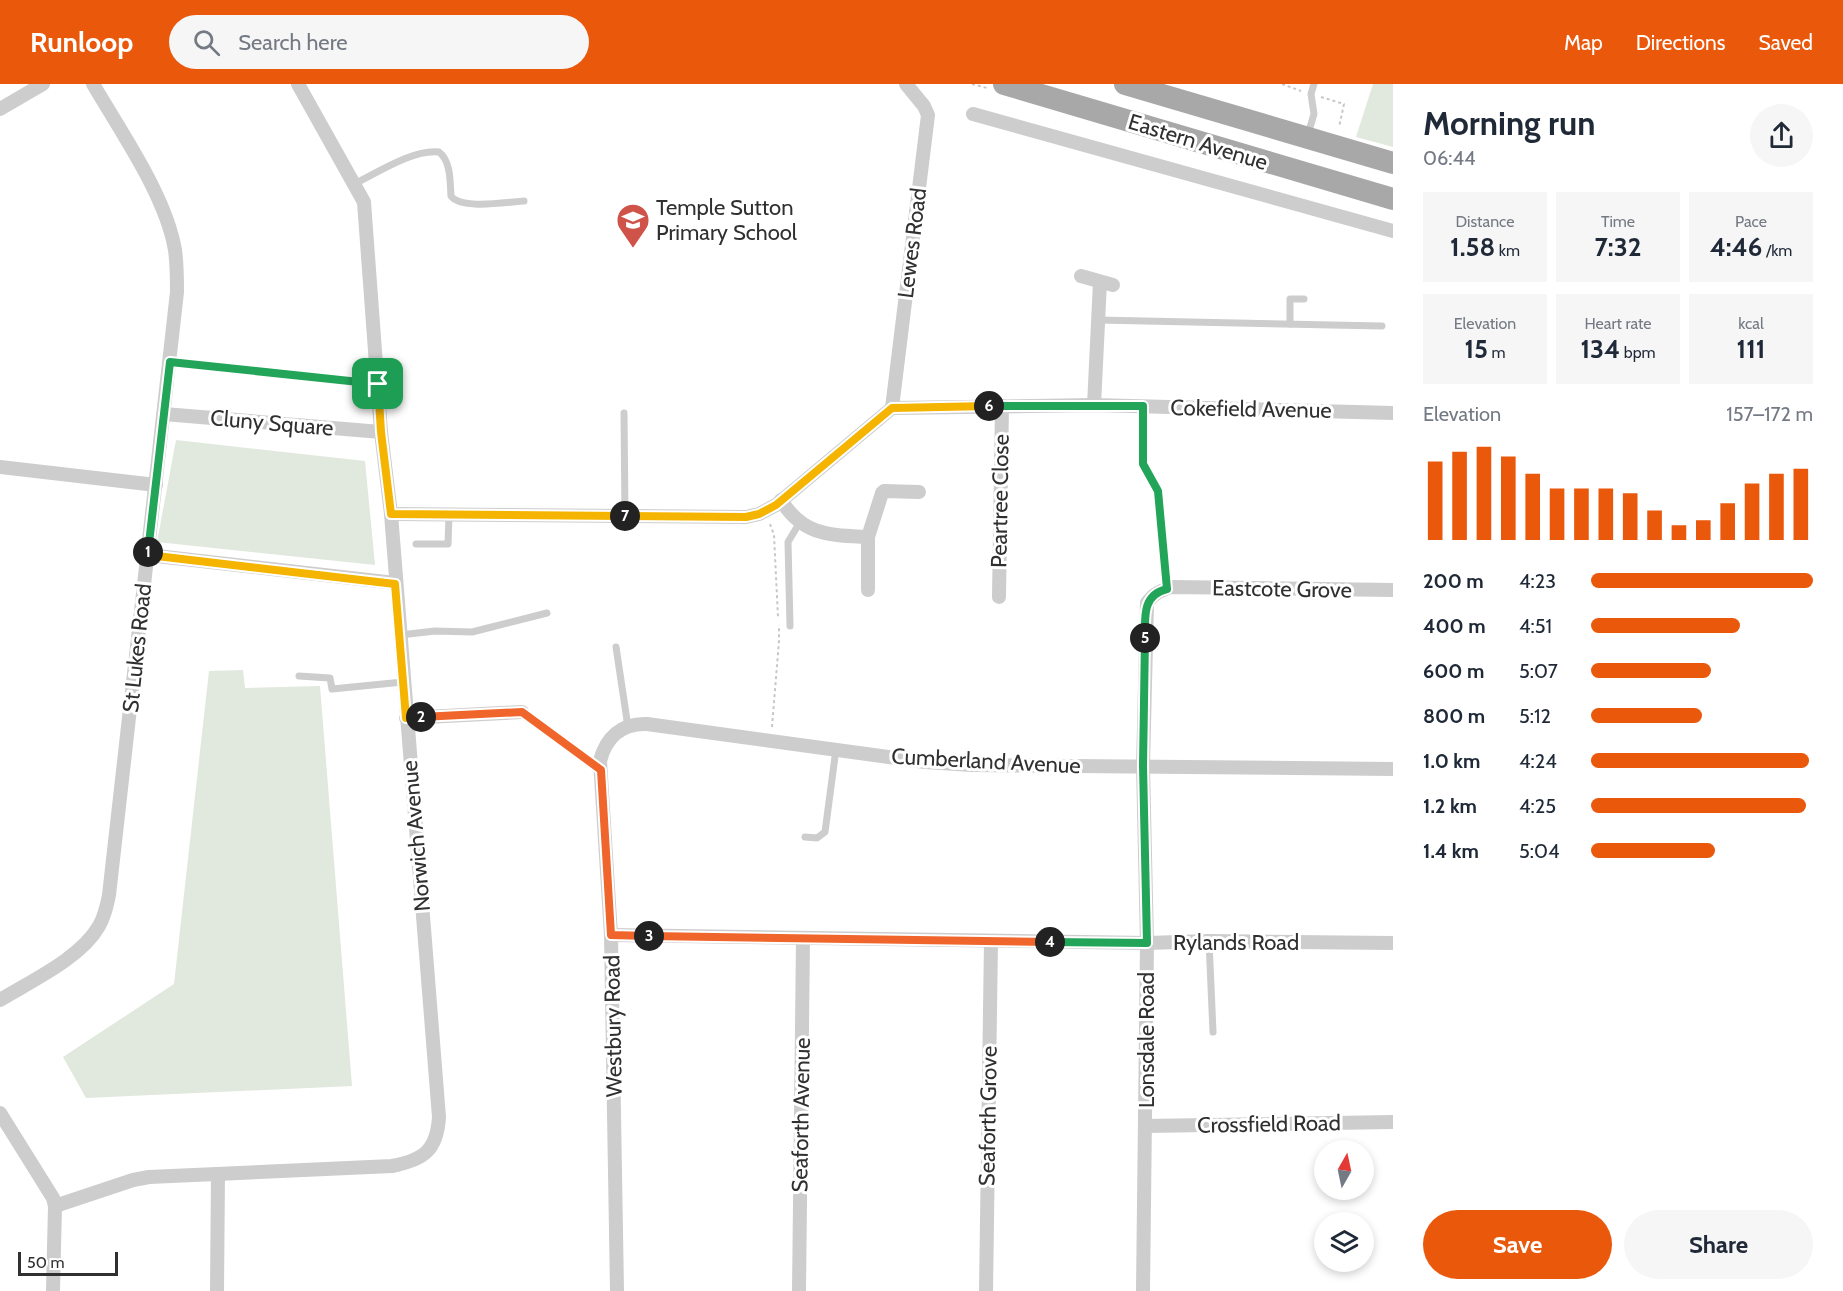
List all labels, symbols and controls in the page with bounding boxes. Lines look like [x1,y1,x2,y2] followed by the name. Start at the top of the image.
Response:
[169,15,589,69] search box
[30,25,133,59] text: Runloop
[190,26,223,59] icon: search
[238,29,348,56] text: Search here
[1564,30,1603,55] text: Map
[1636,30,1725,55] text: Directions
[1758,30,1813,55] text: Saved
[1423,103,1595,143] text: Morning run
[1750,104,1813,167] button: share
[1125,108,1271,176] street label: Eastern Avenue
[1423,146,1476,170] text: 06:44
[892,186,932,300] street label: Lewes Road
[656,194,798,246] place label: Temple Sutton Primary School
[615,202,651,249] school or university icon: Temple Sutton Primary School
[1456,212,1514,231] text: Distance
[1601,212,1635,231] text: Time
[1735,212,1767,231] text: Pace
[1450,231,1495,263] text: 1.58
[1595,231,1641,263] text: 7:32
[1710,231,1762,263] text: 4:46
[1495,241,1520,260] text: km
[1762,241,1792,260] text: /km
[1454,314,1516,333] text: Elevation
[1585,314,1651,333] text: Heart rate
[1738,314,1764,333] text: kcal
[1464,333,1488,365] text: 15
[1580,333,1620,365] text: 134
[1737,333,1765,365] text: 111
[1488,343,1506,362] text: m
[1620,343,1656,362] text: bpm
[352,358,403,409] pin
[361,367,394,400] icon: arrive
[974,391,1004,421] pin: 6
[1170,394,1332,424] street label: Cokefield Avenue
[985,396,994,415] text: 6
[1423,402,1501,426] text: Elevation
[1726,402,1813,426] text: 157–172 m
[209,404,335,442] street label: Cluny Square
[985,434,1015,568] street label: Peartree Close
[610,501,640,531] pin: 7
[621,506,629,525] text: 7
[133,537,163,567] pin: 1
[145,542,151,561] text: 1
[1423,569,1484,593] text: 200 m
[1519,569,1556,593] text: 4:23
[1212,574,1352,604] street label: Eastcote Grove
[117,582,157,714] street label: St Lukes Road
[1423,614,1486,638] text: 400 m
[1519,614,1552,638] text: 4:51
[1130,623,1160,653] pin: 5
[1141,628,1149,647] text: 5
[1423,659,1484,683] text: 600 m
[1519,659,1558,683] text: 5:07
[406,702,436,732] pin: 2
[1423,704,1485,728] text: 800 m
[1519,704,1551,728] text: 5:12
[417,707,425,726] text: 2
[891,743,1081,779] street label: Cumberland Avenue
[1423,749,1480,773] text: 1.0 km
[1519,749,1557,773] text: 4:24
[396,759,436,913] street label: Norwich Avenue
[1423,794,1477,818] text: 1.2 km
[1519,794,1556,818] text: 4:25
[1423,839,1479,863] text: 1.4 km
[1519,839,1560,863] text: 5:04
[634,921,664,951] pin: 3
[645,926,653,945] text: 3
[1035,927,1065,957] pin: 4
[1173,929,1299,956] street label: Rylands Road
[1045,932,1055,951] text: 4
[598,955,628,1097] street label: Westbury Road
[1133,972,1160,1108] street label: Lonsdale Road
[786,1037,816,1193] street label: Seaforth Avenue
[973,1046,1003,1186] street label: Seaforth Grove
[1197,1109,1341,1139] street label: Crossfield Road
[1314,1140,1374,1200] north arrow
[1314,1140,1374,1272] map controls
[1423,1210,1612,1279] button: Save
[1624,1210,1813,1279] button: Share
[1314,1212,1374,1272] button: layers
[18,1249,118,1276] scale bar
[27,1253,64,1272] text: 50 m

